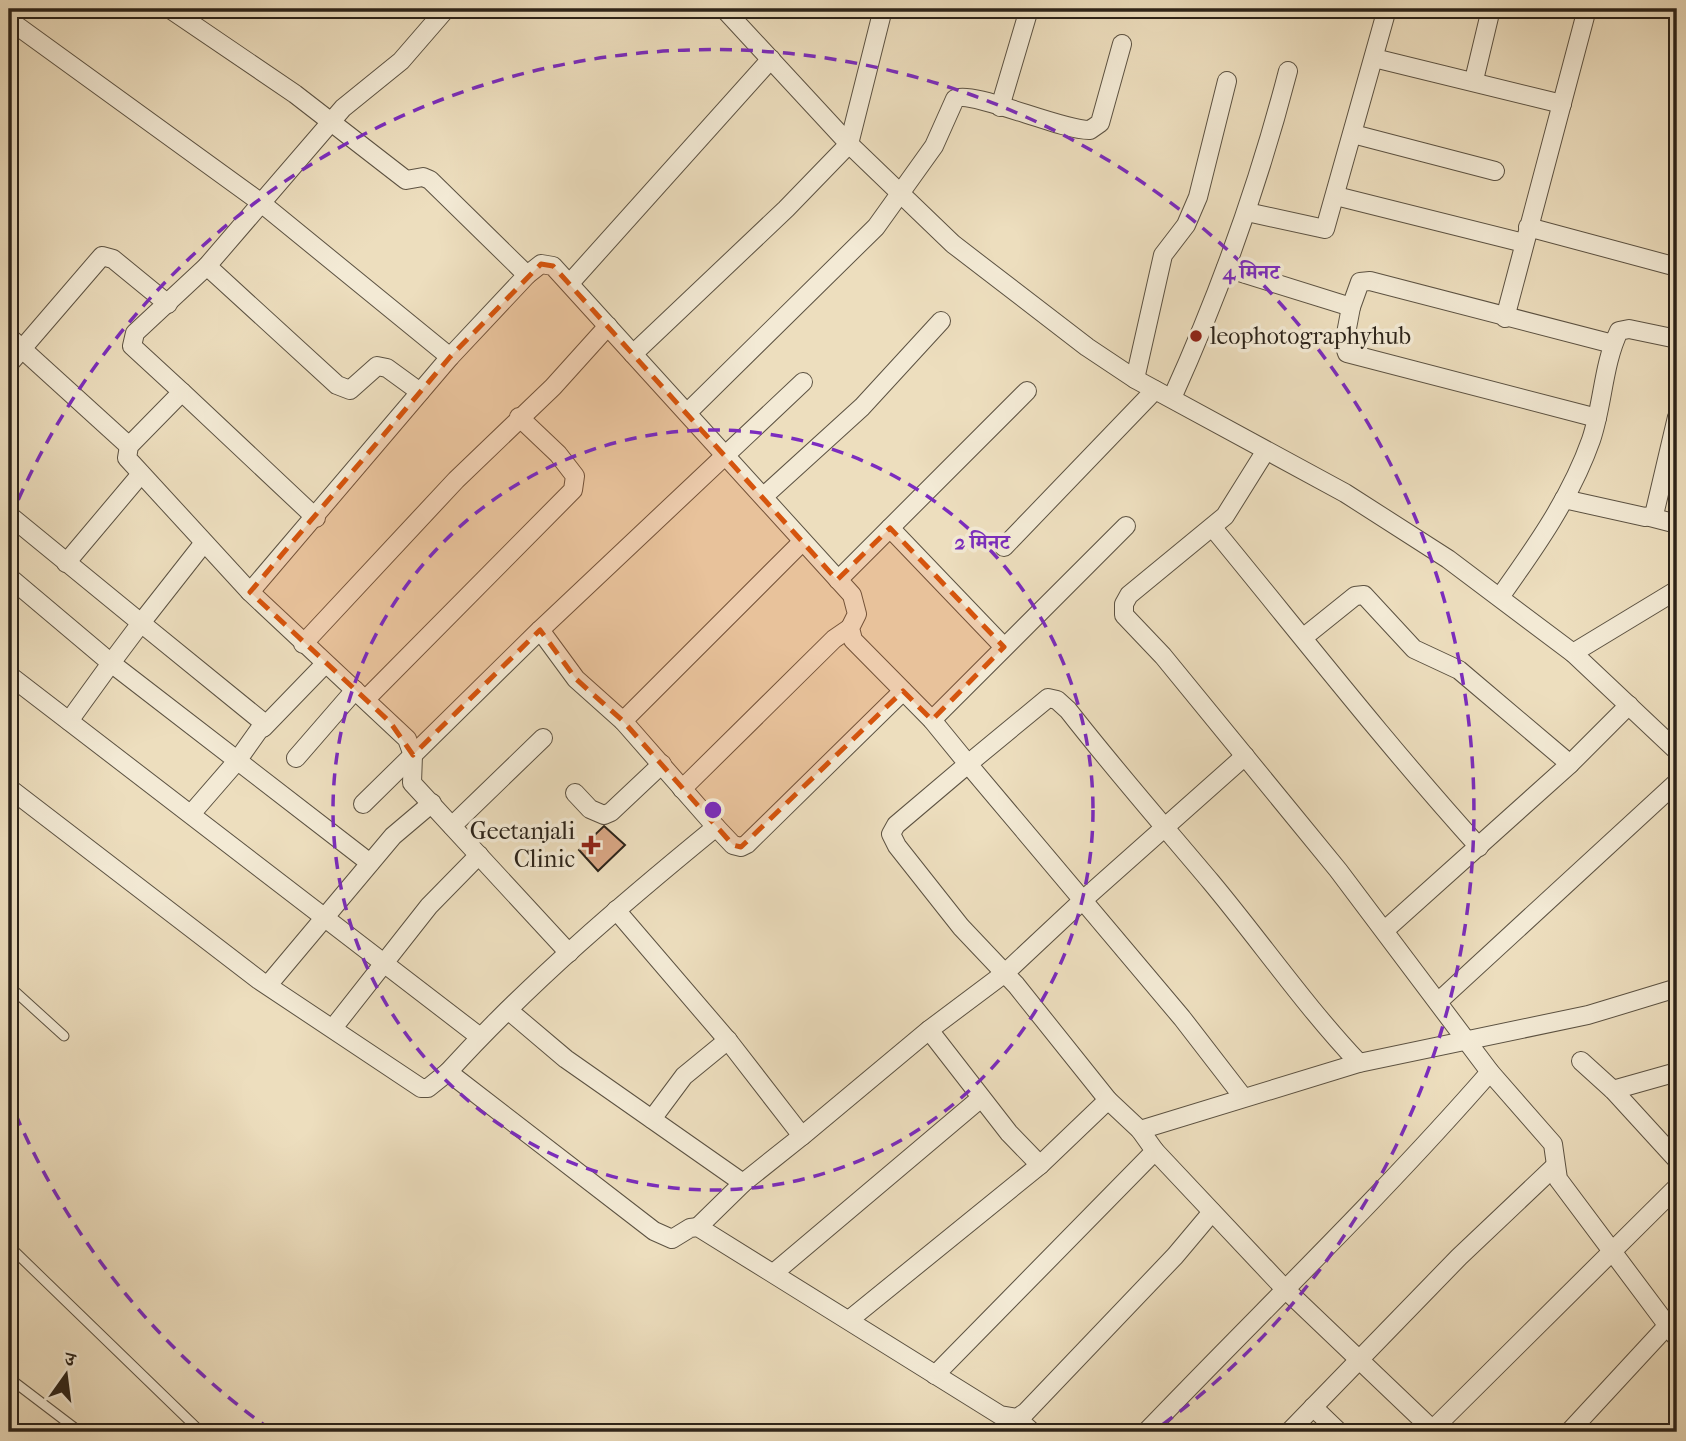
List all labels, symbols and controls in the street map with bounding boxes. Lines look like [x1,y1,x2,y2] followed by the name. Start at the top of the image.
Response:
[1222,260,1281,285] text: 4 मिनट
[1209,322,1411,350] place label: leophotographyhub
[1188,328,1204,344] marker: leophotographyhub
[954,530,1011,554] text: 2 मिनट
[701,798,725,822] centre of rings
[470,817,575,873] place label: Geetanjali Clinic
[581,835,601,855] marker: Geetanjali Clinic
[32,1340,102,1410] north arrow
[61,1347,79,1372] text: उ

